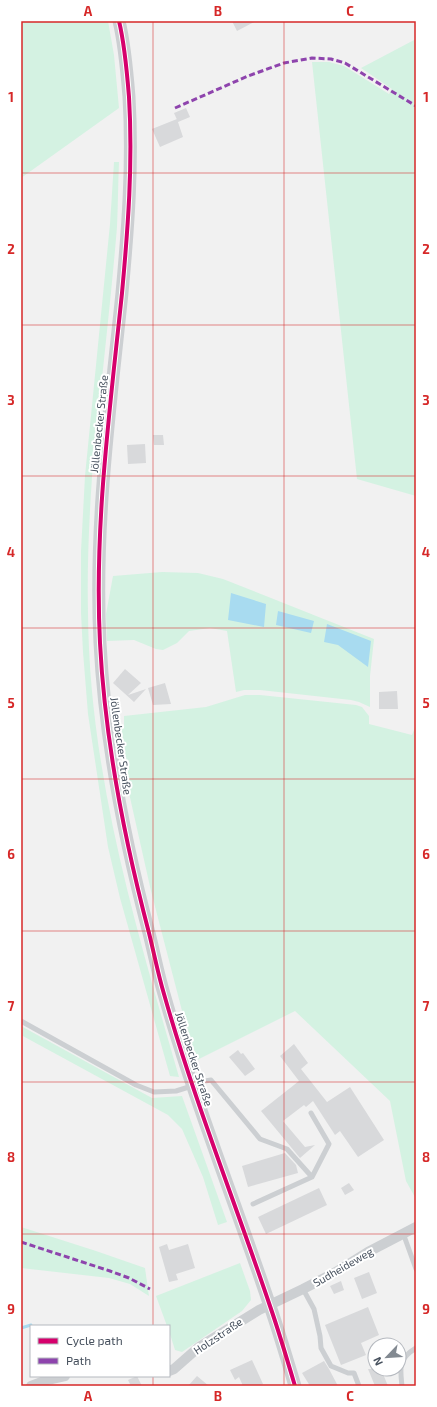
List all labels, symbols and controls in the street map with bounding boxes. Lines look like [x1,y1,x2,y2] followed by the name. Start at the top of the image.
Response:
[84,3,93,19] text: A
[214,3,222,19] text: B
[346,3,354,19] text: C
[8,89,14,105] text: 1
[423,89,429,105] text: 1
[7,241,15,257] text: 2
[422,241,430,257] text: 2
[87,374,110,474] street label: Jöllenbecker Straße
[7,392,15,408] text: 3
[422,392,430,408] text: 3
[7,544,15,560] text: 4
[422,544,430,560] text: 4
[7,695,15,711] text: 5
[422,695,430,711] text: 5
[108,696,135,796] street label: Jöllenbecker Straße
[7,846,15,862] text: 6
[422,846,430,862] text: 6
[8,998,15,1014] text: 7
[423,998,430,1014] text: 7
[173,1010,216,1108] street label: Jöllenbecker Straße
[7,1149,15,1165] text: 8
[422,1149,430,1165] text: 8
[310,1244,375,1289] street label: Sudheideweg
[7,1301,15,1317] text: 9
[422,1301,430,1317] text: 9
[191,1314,245,1357] street label: Holzstraße
[30,1325,170,1377] legend
[66,1333,123,1347] text: Cycle path
[367,1337,407,1377] north arrow
[66,1353,91,1367] text: Path
[370,1355,385,1368] text: N
[84,1388,93,1404] text: A
[214,1388,222,1404] text: B
[346,1388,354,1404] text: C

